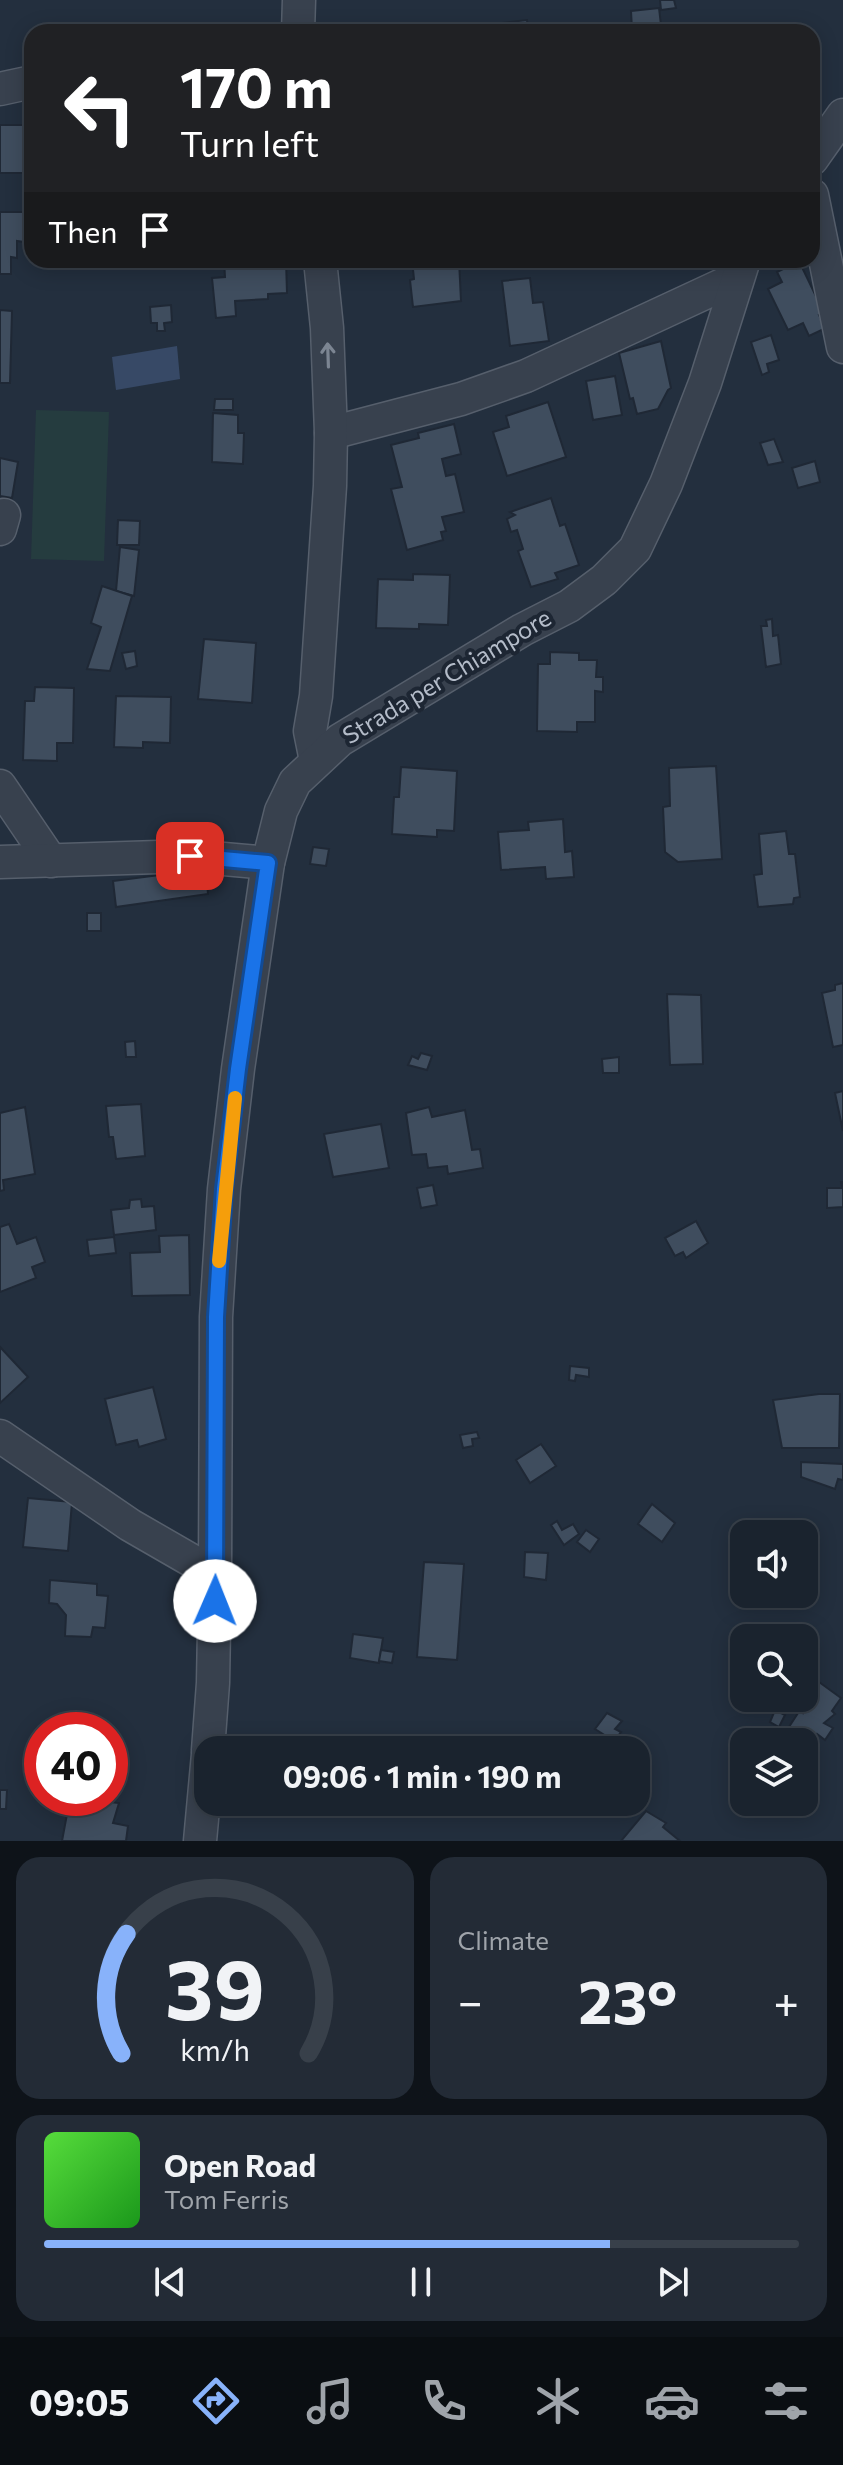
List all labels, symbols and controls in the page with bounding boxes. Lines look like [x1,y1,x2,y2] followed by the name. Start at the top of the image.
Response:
[180,51,333,120] text: 170 m
[48,56,152,160] icon: left
[180,120,319,164] text: Turn left
[133,208,177,252] icon: arrive
[48,212,117,249] text: Then
[321,342,336,369] one-way arrow
[337,602,556,749] street label: Strada per Chiampore
[156,822,224,890] pin
[168,834,212,878] icon: arrive
[730,1520,818,1816] map controls
[730,1520,818,1608] button: sound
[173,1559,257,1643] position arrow
[730,1624,818,1712] button: search
[24,1712,128,1816] speed limit sign: 40
[730,1728,818,1816] button: layers
[283,1757,561,1794] text: 09:06 · 1 min · 190 m
[458,1924,549,1955] text: Climate
[165,1935,265,2037] text: 39
[578,1963,677,2036] text: 23°
[458,1973,483,2027] text: −
[773,1973,799,2027] text: +
[180,2032,250,2067] text: km/h
[164,2146,316,2183] text: Open Road
[164,2183,289,2214] text: Tom Ferris
[148,2260,192,2304] icon: previous
[399,2260,443,2304] icon: pause
[651,2260,695,2304] icon: next
[188,2373,244,2429] icon: directions
[302,2373,358,2429] icon: music
[416,2373,472,2429] icon: phone
[530,2373,586,2429] icon: climate
[644,2373,700,2429] icon: car
[758,2373,814,2429] icon: filters
[29,2379,130,2423] text: 09:05

